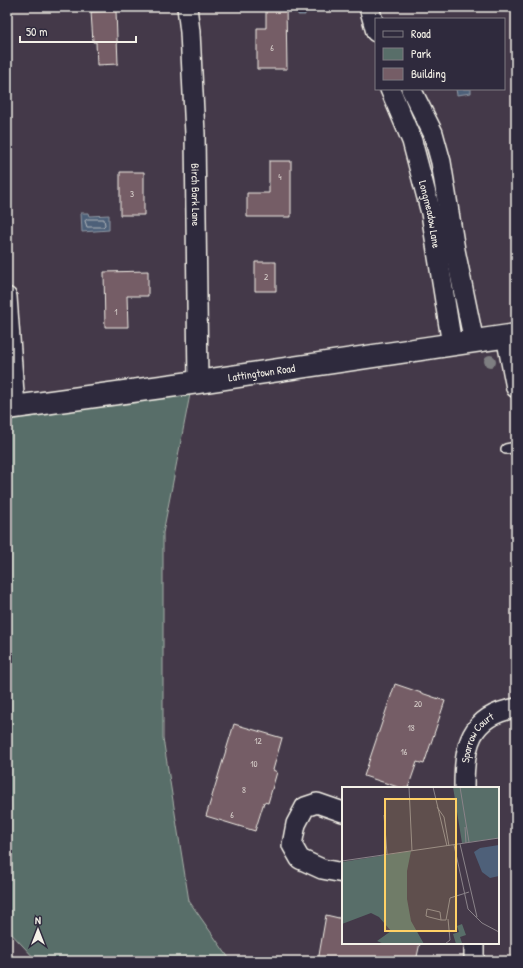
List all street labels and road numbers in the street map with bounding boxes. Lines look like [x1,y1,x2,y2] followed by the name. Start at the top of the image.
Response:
[188,163,203,227] street label: Birch Bark Lane
[416,179,444,250] street label: Longmeadow Lane
[227,361,297,384] street label: Lattingtown Road
[458,709,496,764] street label: Sparrow Court

